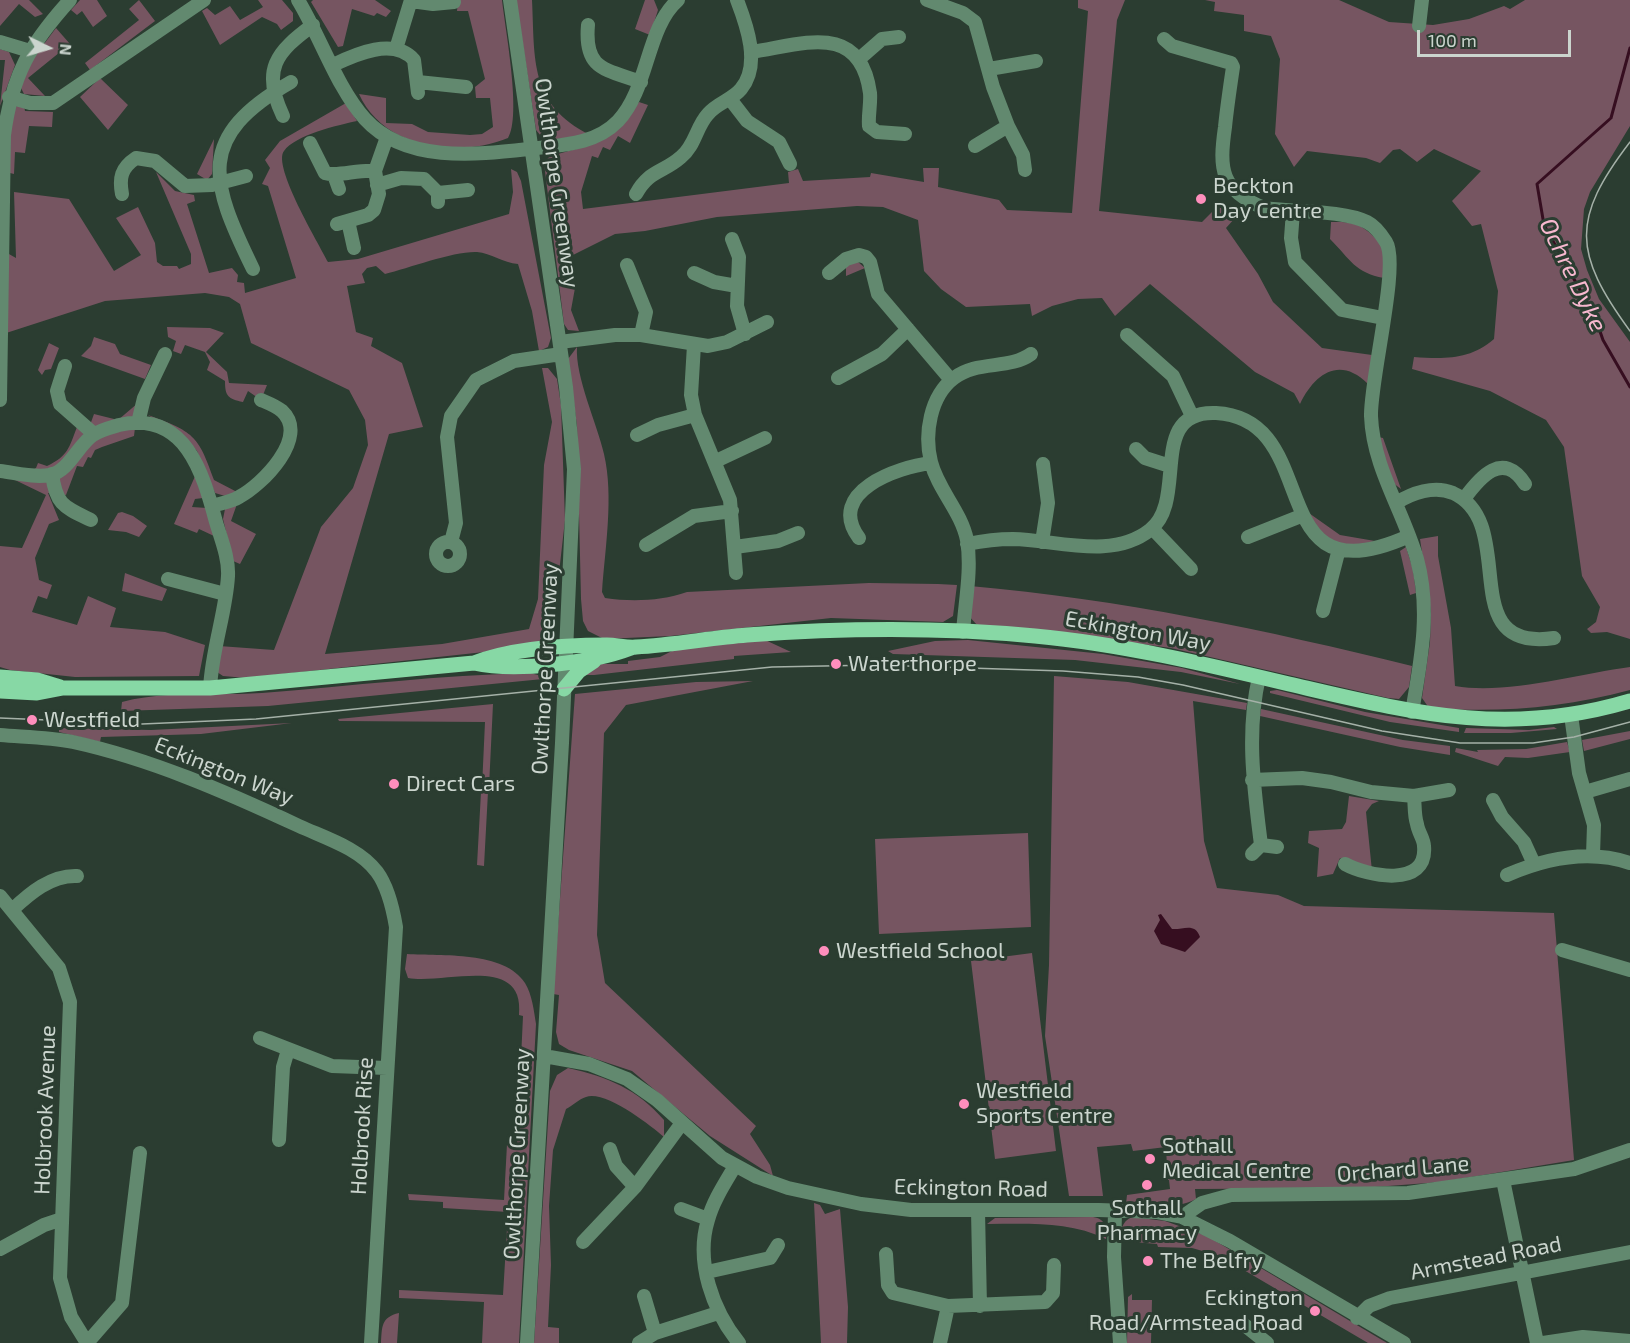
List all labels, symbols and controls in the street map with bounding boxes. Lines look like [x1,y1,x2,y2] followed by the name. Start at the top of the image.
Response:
[18,18,78,78] north arrow
[1420,18,1574,56] scale bar
[1428,29,1477,51] text: 100 m
[56,43,76,56] text: N
[529,76,585,290] street label: Owlthorpe Greenway
[1213,173,1322,224] place label: Beckton Day Centre
[1194,192,1208,206] marker: Beckton Day Centre
[1533,213,1613,337] water label: Ochre Dyke
[526,563,564,775] street label: Owlthorpe Greenway
[1063,605,1213,657] street label: Eckington Way
[848,651,977,677] place label: Waterthorpe
[829,657,843,671] marker: Waterthorpe
[44,707,140,733] place label: Westfield
[25,713,39,727] marker: Westfield
[151,731,297,811] street label: Eckington Way
[406,771,515,797] place label: Direct Cars
[387,777,401,791] marker: Direct Cars
[836,938,1004,964] place label: Westfield School
[817,944,831,958] marker: Westfield School
[29,1025,61,1195] street label: Holbrook Avenue
[498,1048,536,1260] street label: Owlthorpe Greenway
[345,1056,379,1196] street label: Holbrook Rise
[976,1078,1113,1130] place label: Westfield Sports Centre
[957,1097,971,1111] marker: Westfield Sports Centre
[1162,1133,1311,1184] place label: Sothall Medical Centre
[1336,1150,1470,1188] street label: Orchard Lane
[1143,1152,1157,1166] marker: Sothall Medical Centre
[894,1173,1048,1203] street label: Eckington Road
[1140,1178,1154,1192] marker: Sothall Pharmacy
[1097,1195,1197,1246] place label: Sothall Pharmacy
[1408,1230,1564,1286] street label: Armstead Road
[1160,1248,1263,1274] place label: The Belfry
[1141,1254,1155,1268] marker: The Belfry
[1089,1285,1303,1336] place label: Eckington Road/Armstead Road
[1308,1304,1322,1318] marker: Eckington Road/Armstead Road

